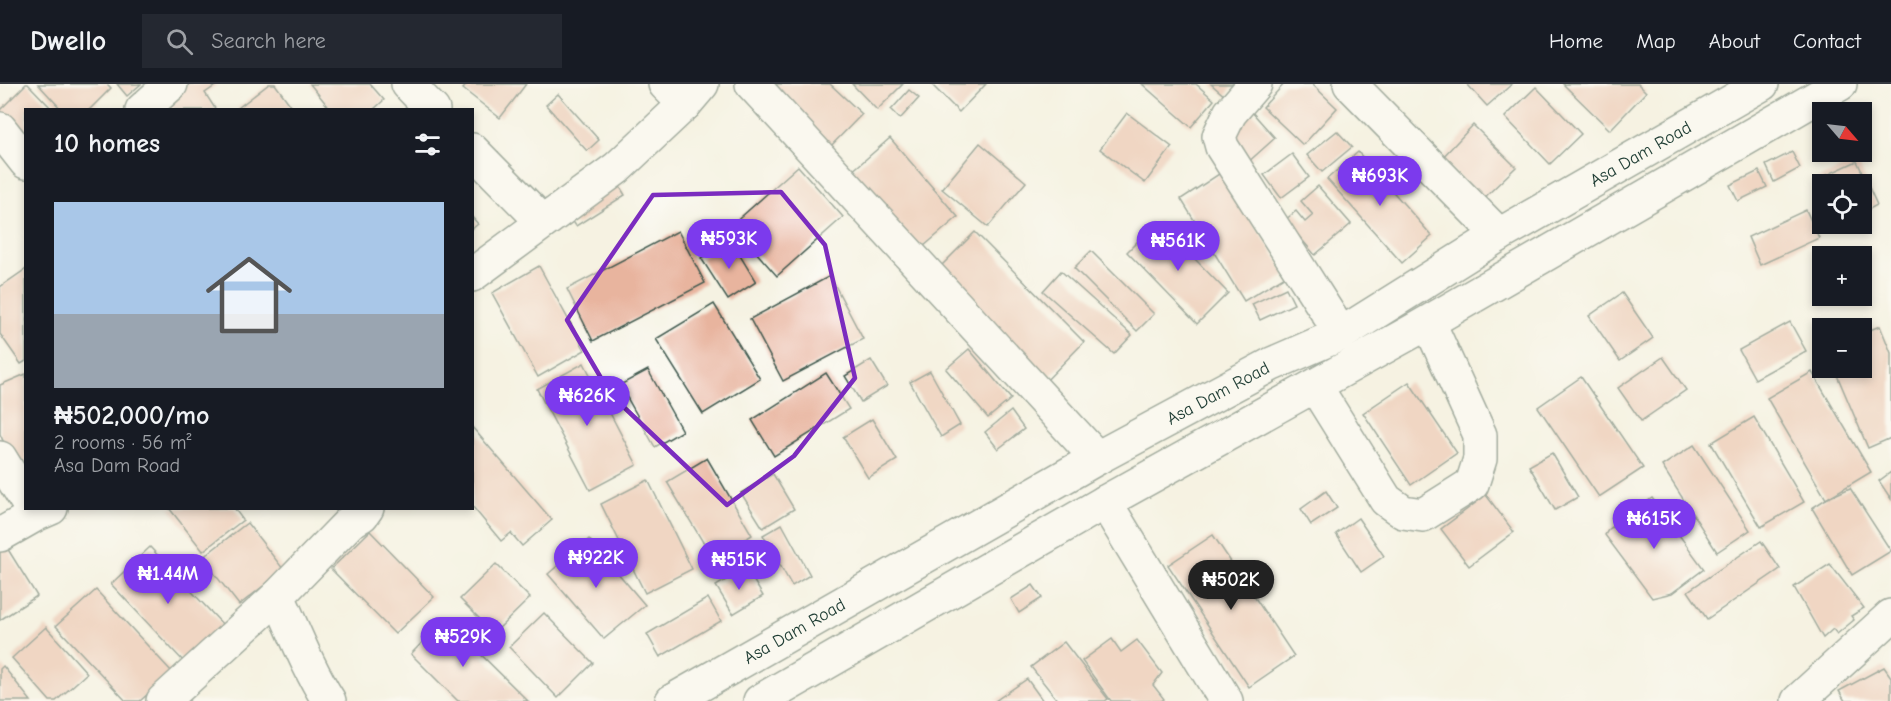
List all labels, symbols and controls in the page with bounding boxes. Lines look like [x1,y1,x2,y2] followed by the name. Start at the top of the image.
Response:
[142,14,562,68] search box
[30,25,106,57] text: Dwello
[163,25,196,58] icon: search
[211,28,326,54] text: Search here
[1549,29,1603,53] text: Home
[1636,29,1676,53] text: Map
[1709,29,1760,53] text: About
[1793,29,1861,53] text: Contact
[1812,102,1872,162] north arrow
[1812,102,1872,378] map controls
[1586,116,1695,191] street label: Asa Dam Road
[411,128,444,161] icon: filters
[54,129,160,159] text: 10 homes
[1338,156,1422,207] pin: ₦693K
[1352,164,1408,187] text: ₦693K
[1812,174,1872,234] button: locate
[687,219,771,270] pin: ₦593K
[1136,221,1220,272] pin: ₦561K
[701,227,757,250] text: ₦593K
[1151,229,1205,252] text: ₦561K
[195,241,303,349] icon: home
[1812,246,1872,306] button: +
[1812,318,1872,378] button: −
[1163,357,1273,429] street label: Asa Dam Road
[545,376,629,427] pin: ₦626K
[559,384,615,407] text: ₦626K
[54,401,210,431] text: ₦502,000/mo
[54,431,192,454] text: 2 rooms · 56 m²
[54,454,180,477] text: Asa Dam Road
[1612,499,1696,550] pin: ₦615K
[1627,507,1681,530] text: ₦615K
[554,538,638,589] pin: ₦922K
[697,540,781,591] pin: ₦515K
[568,546,624,569] text: ₦922K
[712,548,766,571] text: ₦515K
[119,554,217,605] pin: ₦1.44M
[1189,560,1273,611] pin: ₦502K
[138,562,198,585] text: ₦1.44M
[1202,568,1260,591] text: ₦502K
[740,594,849,668] street label: Asa Dam Road
[421,617,505,668] pin: ₦529K
[435,625,491,648] text: ₦529K

